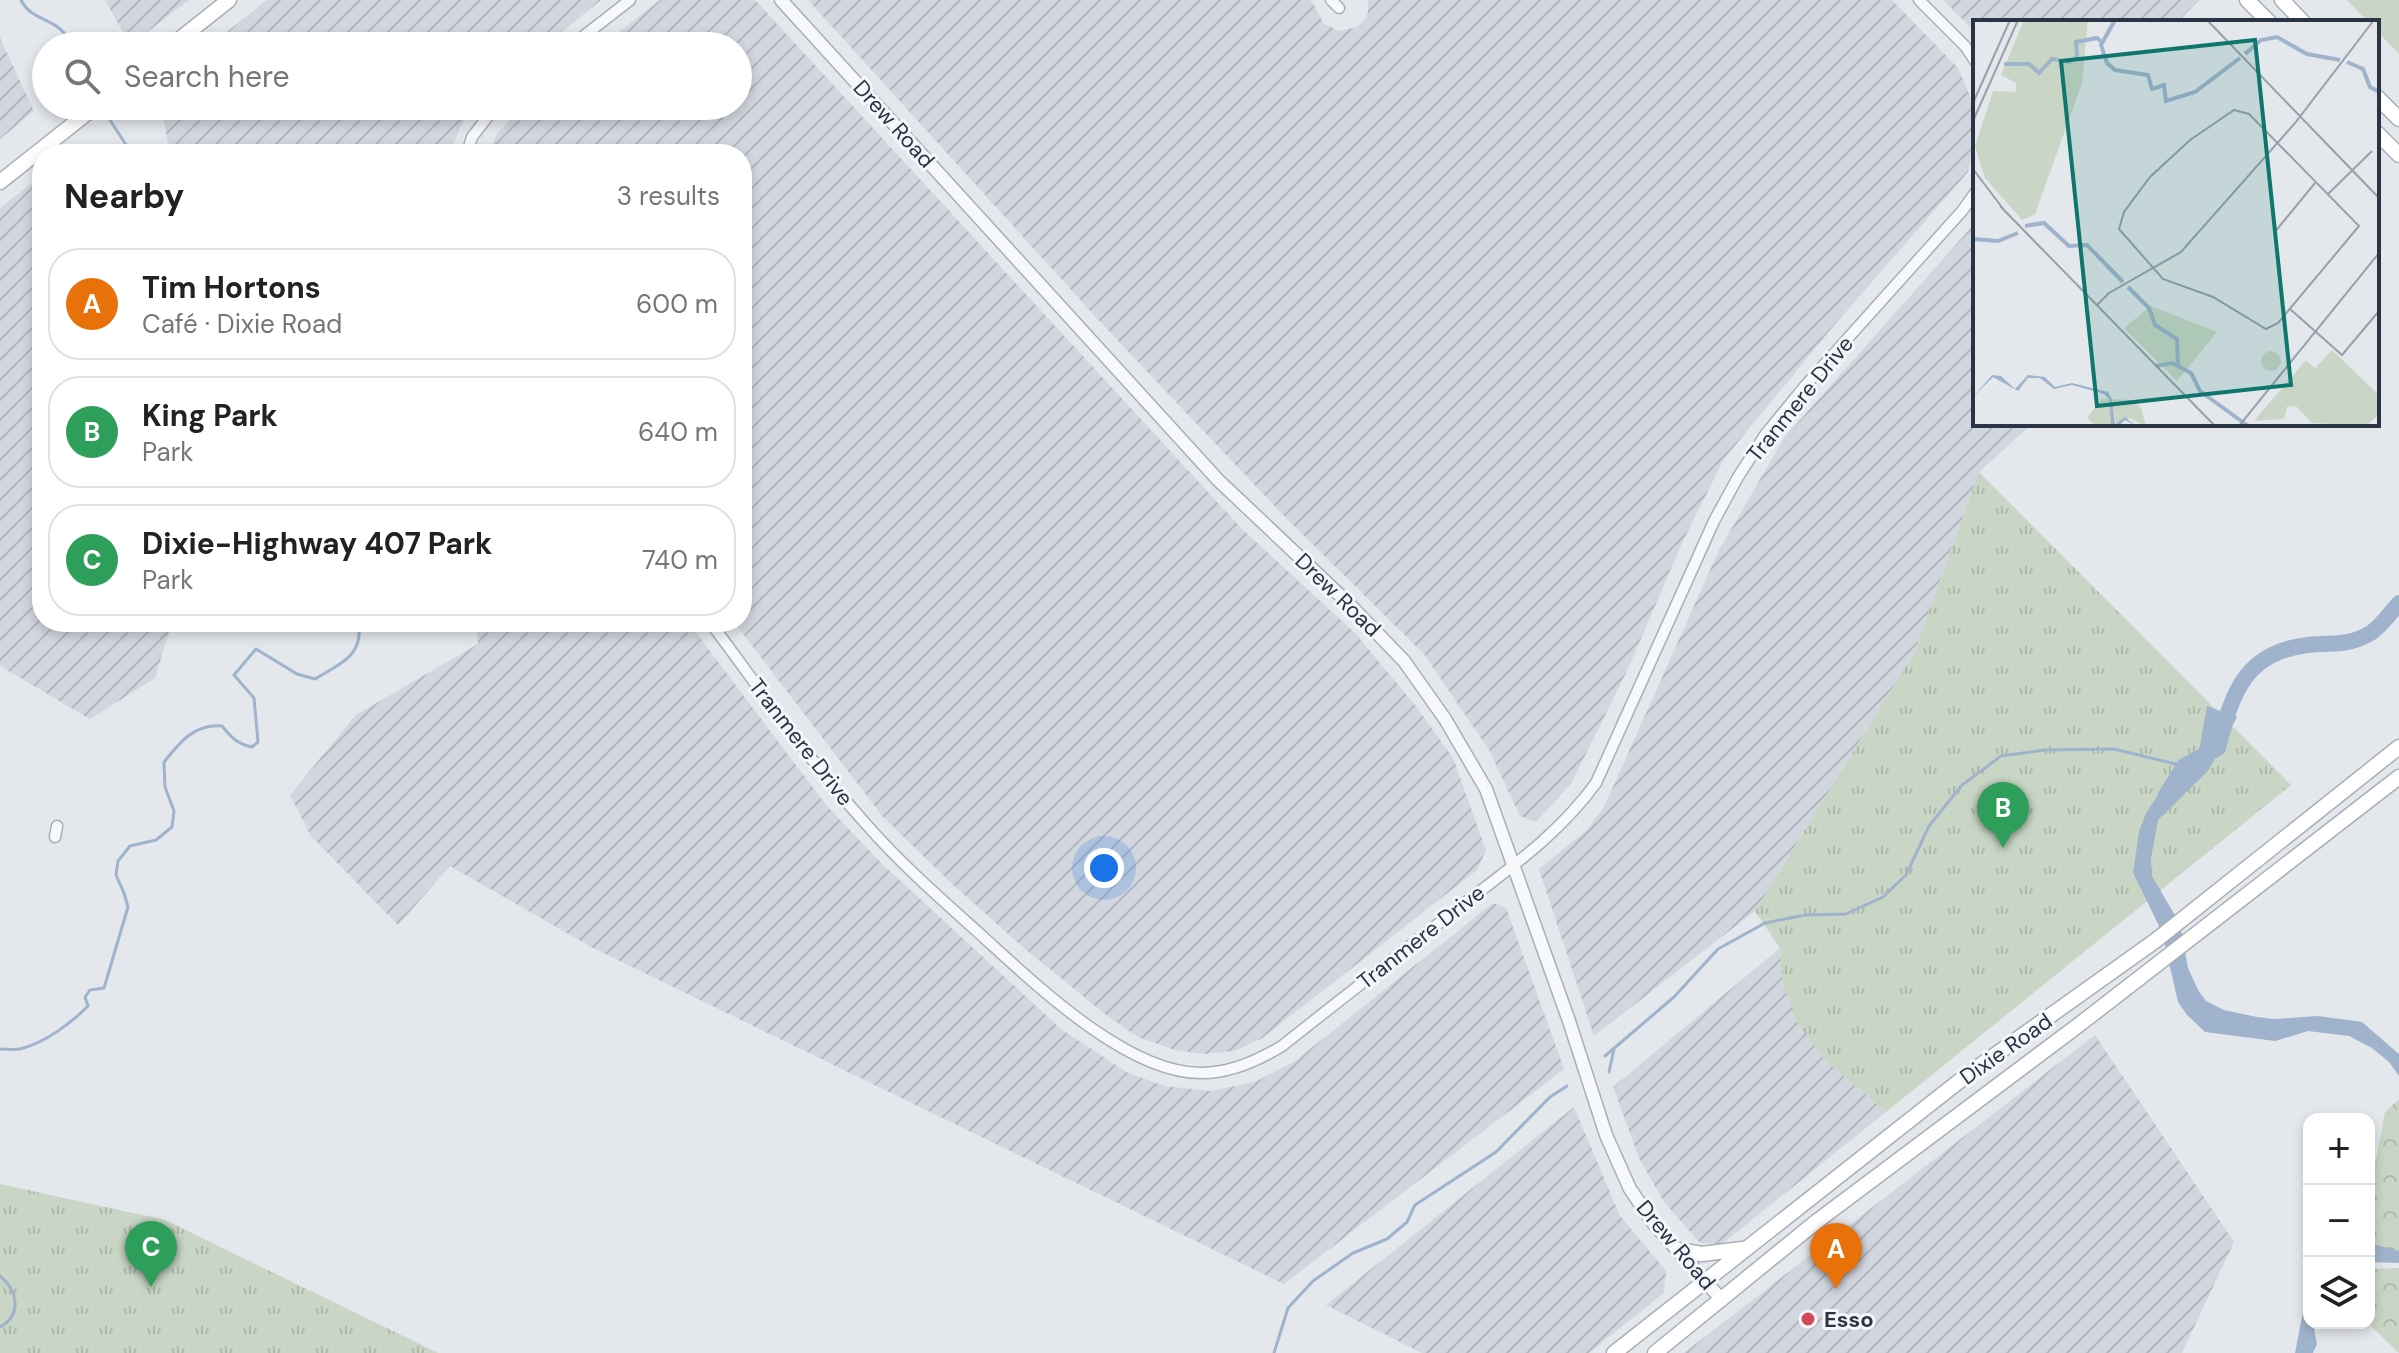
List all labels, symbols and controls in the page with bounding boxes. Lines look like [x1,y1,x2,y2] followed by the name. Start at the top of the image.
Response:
[1973,20,2379,426] inset map
[32,32,752,120] search box
[60,54,104,98] icon: search
[124,57,290,96] text: Search here
[847,74,941,174] street label: Drew Road
[64,174,184,219] text: Nearby
[617,179,720,213] text: 3 results
[142,268,321,307] text: Tim Hortons
[83,287,101,321] text: A
[636,287,718,321] text: 600 m
[142,307,342,341] text: Café · Dixie Road
[1740,330,1860,468] street label: Tranmere Drive
[142,396,278,435] text: King Park
[84,415,100,449] text: B
[638,415,718,449] text: 640 m
[142,435,193,469] text: Park
[142,524,492,563] text: Dixie-Highway 407 Park
[82,543,102,577] text: C
[642,543,718,577] text: 740 m
[1289,547,1387,643] street label: Drew Road
[142,563,193,597] text: Park
[742,672,860,812] street label: Tranmere Drive
[1977,782,2029,848] pin: B
[1084,848,1124,888] your location
[1351,878,1491,996] street label: Tranmere Drive
[1954,1007,2058,1091] street label: Dixie Road
[2303,1113,2375,1329] map controls
[2303,1113,2375,1185] button: +
[2303,1185,2375,1257] button: −
[1630,1194,1722,1296] street label: Drew Road
[125,1221,177,1287] pin: C
[1810,1223,1862,1289] pin: A
[2303,1257,2375,1329] button: layers
[1824,1305,1874,1334] place label: Esso
[1799,1310,1817,1328] marker: Esso

